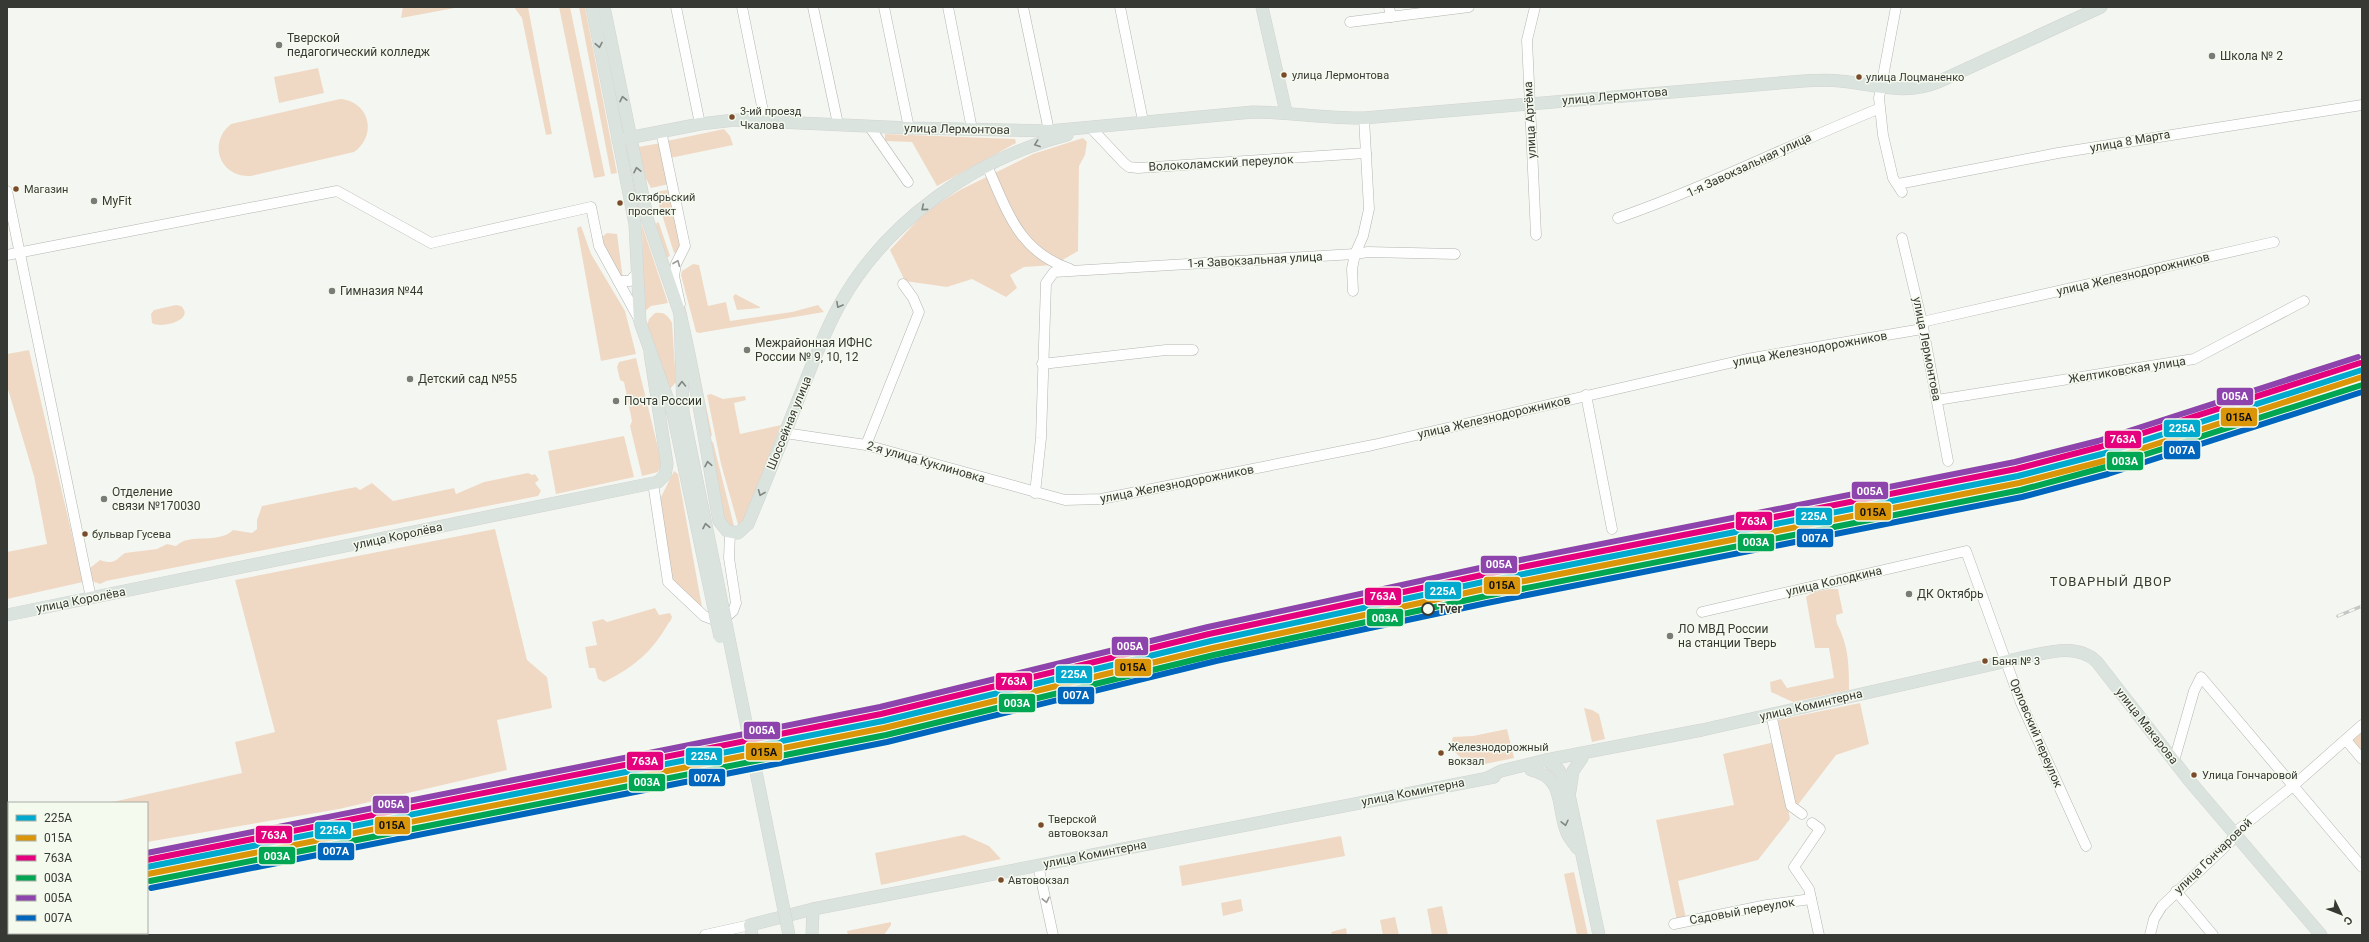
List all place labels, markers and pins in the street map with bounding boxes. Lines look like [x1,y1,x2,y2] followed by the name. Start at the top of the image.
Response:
[287,31,431,59] place label: Тверской педагогический колледж
[274,40,284,50] marker: Тверской педагогический колледж
[2220,49,2283,63] place label: Школа № 2
[2207,51,2217,61] marker: Школа № 2
[1292,69,1389,82] place label: улица Лермонтова
[1279,70,1289,80] marker: улица Лермонтова
[1866,71,1964,84] place label: улица Лоцманенко
[1854,72,1864,82] marker: улица Лоцманенко
[740,105,802,132] place label: 3-ий проезд Чкалова
[727,112,737,122] marker: 3-ий проезд Чкалова
[24,183,68,196] place label: Магазин
[11,184,21,194] marker: Магазин
[628,191,695,218] place label: Октябрьский проспект
[102,194,132,208] place label: MyFit
[89,196,99,206] marker: MyFit
[615,198,625,208] marker: Октябрьский проспект
[340,284,423,298] place label: Гимназия №44
[327,286,337,296] marker: Гимназия №44
[755,336,872,364] place label: Межрайонная ИФНС России № 9, 10, 12
[742,345,752,355] marker: Межрайонная ИФНС России № 9, 10, 12
[418,372,517,386] place label: Детский сад №55
[405,374,415,384] marker: Детский сад №55
[624,394,702,408] place label: Почта России
[611,396,621,406] marker: Почта России
[112,485,201,513] place label: Отделение связи №170030
[99,494,109,504] marker: Отделение связи №170030
[92,528,171,541] place label: бульвар Гусева
[80,529,90,539] marker: бульвар Гусева
[1917,587,1984,601] place label: ДК Октябрь
[1904,589,1914,599] marker: ДК Октябрь
[1421,602,1435,616] marker: Tver
[1438,602,1462,616] place label: Tver
[1678,622,1777,650] place label: ЛО МВД России на станции Тверь
[1665,631,1675,641] marker: ЛО МВД России на станции Тверь
[1992,655,2040,668] place label: Баня № 3
[1980,656,1990,666] marker: Баня № 3
[1448,741,1549,768] place label: Железнодорожный вокзал
[1436,748,1446,758] marker: Железнодорожный вокзал
[2202,769,2298,782] place label: Улица Гончаровой
[2189,770,2199,780] marker: Улица Гончаровой
[1048,813,1108,840] place label: Тверской автовокзал
[1036,820,1046,830] marker: Тверской автовокзал
[1008,874,1069,887] place label: Автовокзал
[996,875,1006,885] marker: Автовокзал

